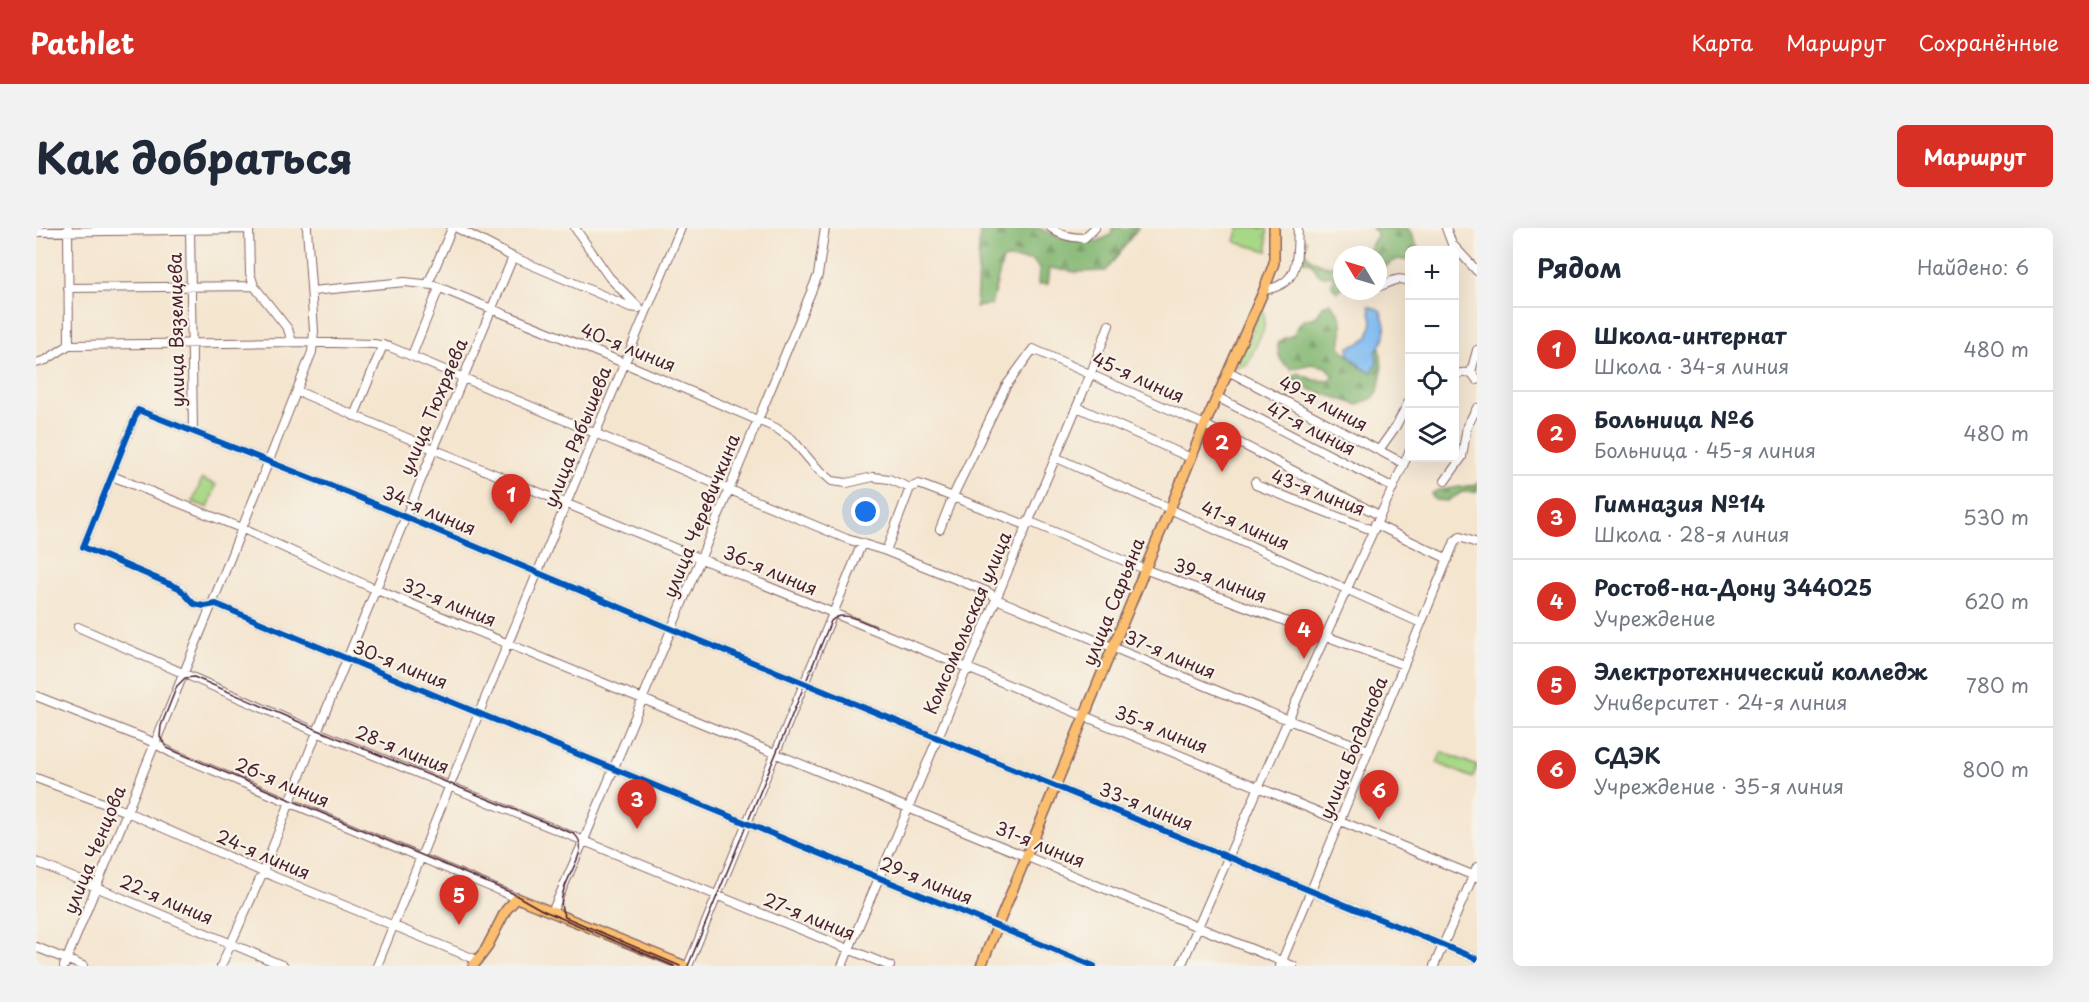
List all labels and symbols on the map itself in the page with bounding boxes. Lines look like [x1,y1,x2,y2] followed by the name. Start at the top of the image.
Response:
[1333,246,1387,300] north arrow
[161,252,190,408] street label: улица Вяземцева
[577,315,680,378] street label: 40-я линия
[392,333,474,479] street label: улица Тюхряева
[1088,344,1189,409] street label: 45-я линия
[536,361,618,511] street label: улица Рябышева
[1274,368,1373,437] street label: 49-я линия
[1263,394,1361,462] street label: 47-я линия
[1202,422,1242,472] pin: 2
[655,429,746,602] street label: улица Черевичкина
[1268,461,1369,522] street label: 43-я линия
[492,474,530,524] pin: 1
[379,478,481,541] street label: 34-я линия
[1197,493,1294,556] street label: 41-я линия
[851,497,880,526] your location
[916,526,1018,718] street label: Комсомольская улица
[1075,533,1151,670] street label: улица Сарьяна
[719,538,822,602] street label: 36-я линия
[1170,550,1271,609] street label: 39-я линия
[398,570,501,633] street label: 32-я линия
[1284,610,1324,659] pin: 4
[1121,622,1220,685] street label: 37-я линия
[349,632,452,695] street label: 30-я линия
[1312,671,1394,823] street label: улица Богданова
[1111,698,1212,760] street label: 35-я линия
[351,717,454,780] street label: 28-я линия
[231,750,334,814] street label: 26-я линия
[1360,770,1398,820] pin: 6
[1096,775,1198,837] street label: 33-я линия
[56,780,132,918] street label: улица Ченцова
[618,780,656,829] pin: 3
[992,813,1089,874] street label: 31-я линия
[212,822,315,885] street label: 24-я линия
[876,849,977,911] street label: 29-я линия
[116,867,218,930] street label: 22-я линия
[440,876,478,925] pin: 5
[759,885,860,946] street label: 27-я линия

